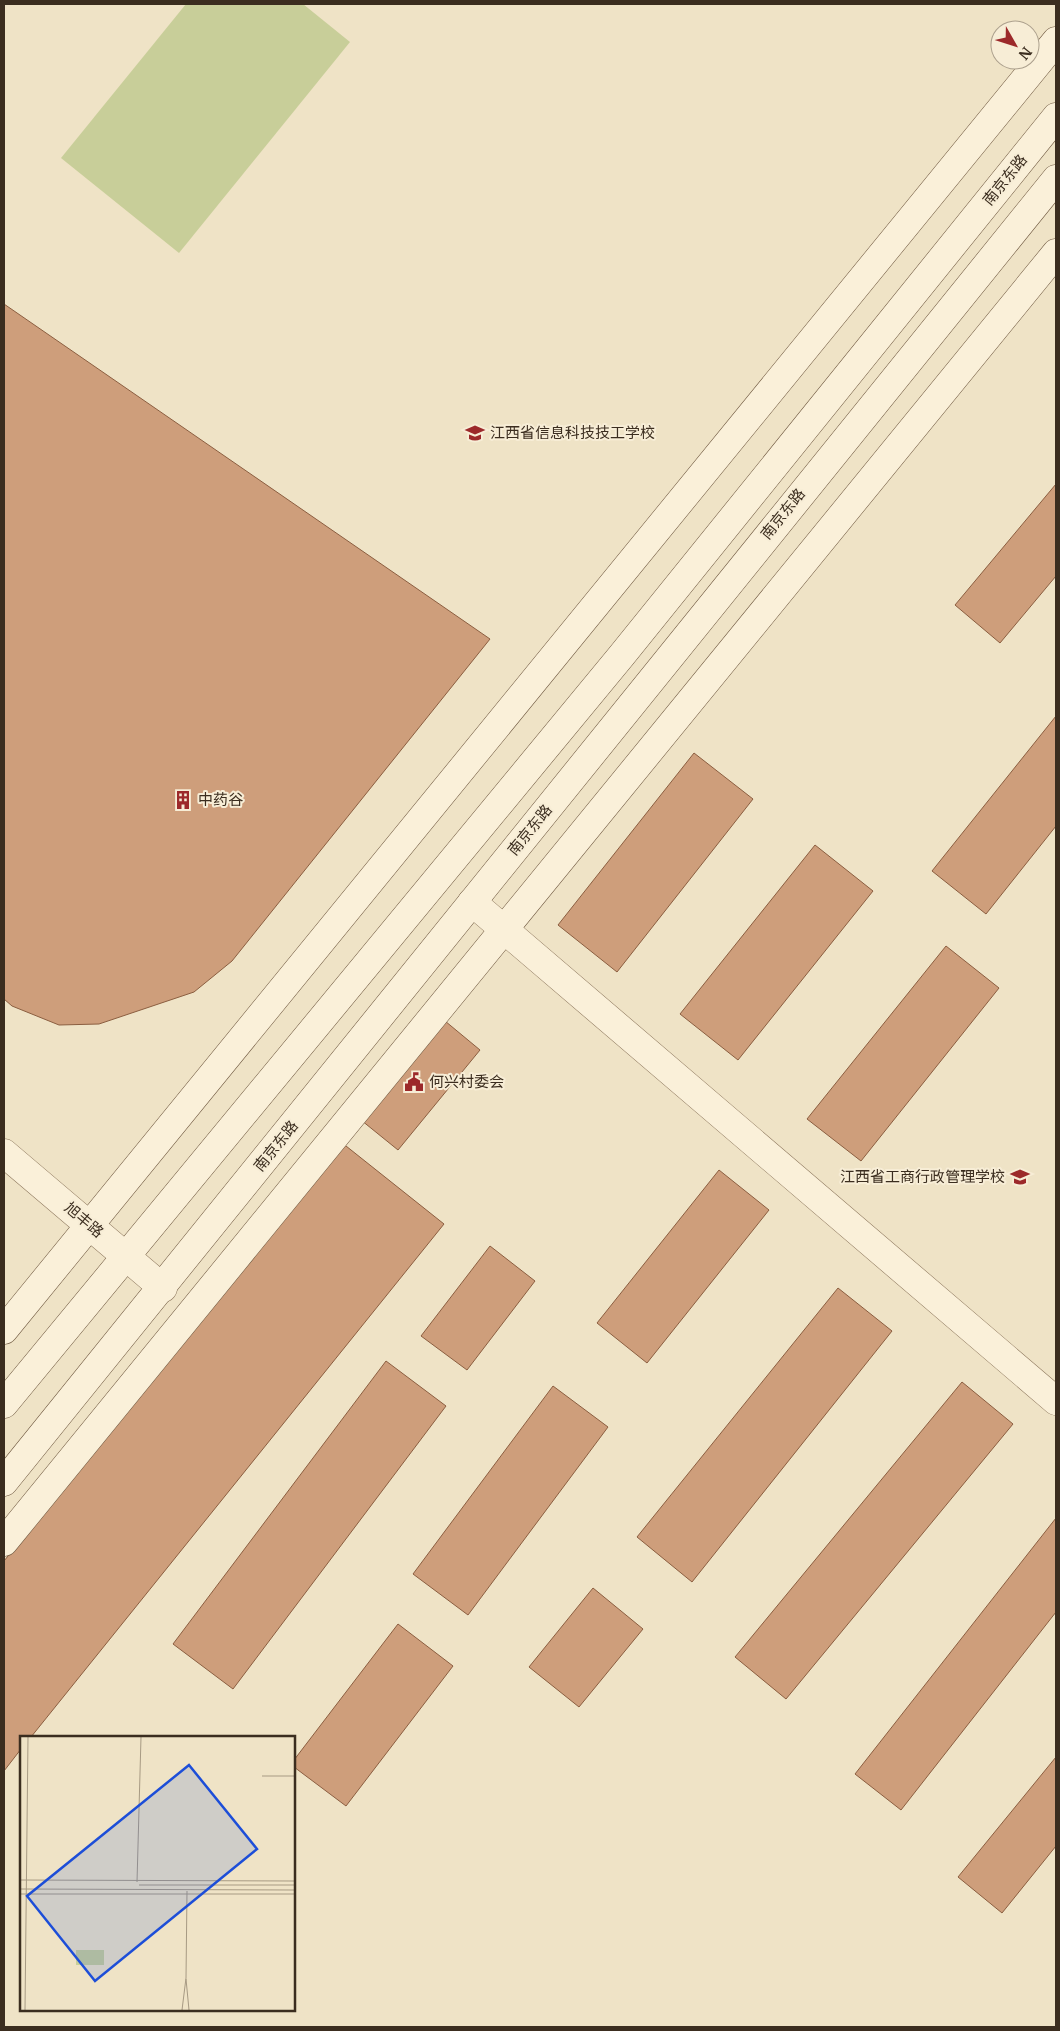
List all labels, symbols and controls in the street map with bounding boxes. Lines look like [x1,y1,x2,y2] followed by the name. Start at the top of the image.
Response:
[990,20,1040,70] north arrow
[1015,43,1036,63] text: N
[978,150,1031,209] street label: 南京东路
[464,422,486,444] school or university icon: 江西省信息科技技工学校
[490,423,655,442] place label: 江西省信息科技技工学校
[756,484,809,543] street label: 南京东路
[172,789,194,811] building icon: 中药谷
[198,790,243,809] place label: 中药谷
[503,800,556,859] street label: 南京东路
[403,1071,425,1093] public building icon: 何兴村委会
[429,1072,504,1091] place label: 何兴村委会
[249,1116,302,1175] street label: 南京东路
[1009,1166,1031,1188] school or university icon: 江西省工商行政管理学校
[840,1167,1005,1186] place label: 江西省工商行政管理学校
[61,1198,108,1241] street label: 旭丰路
[20,1736,295,2011] inset map

